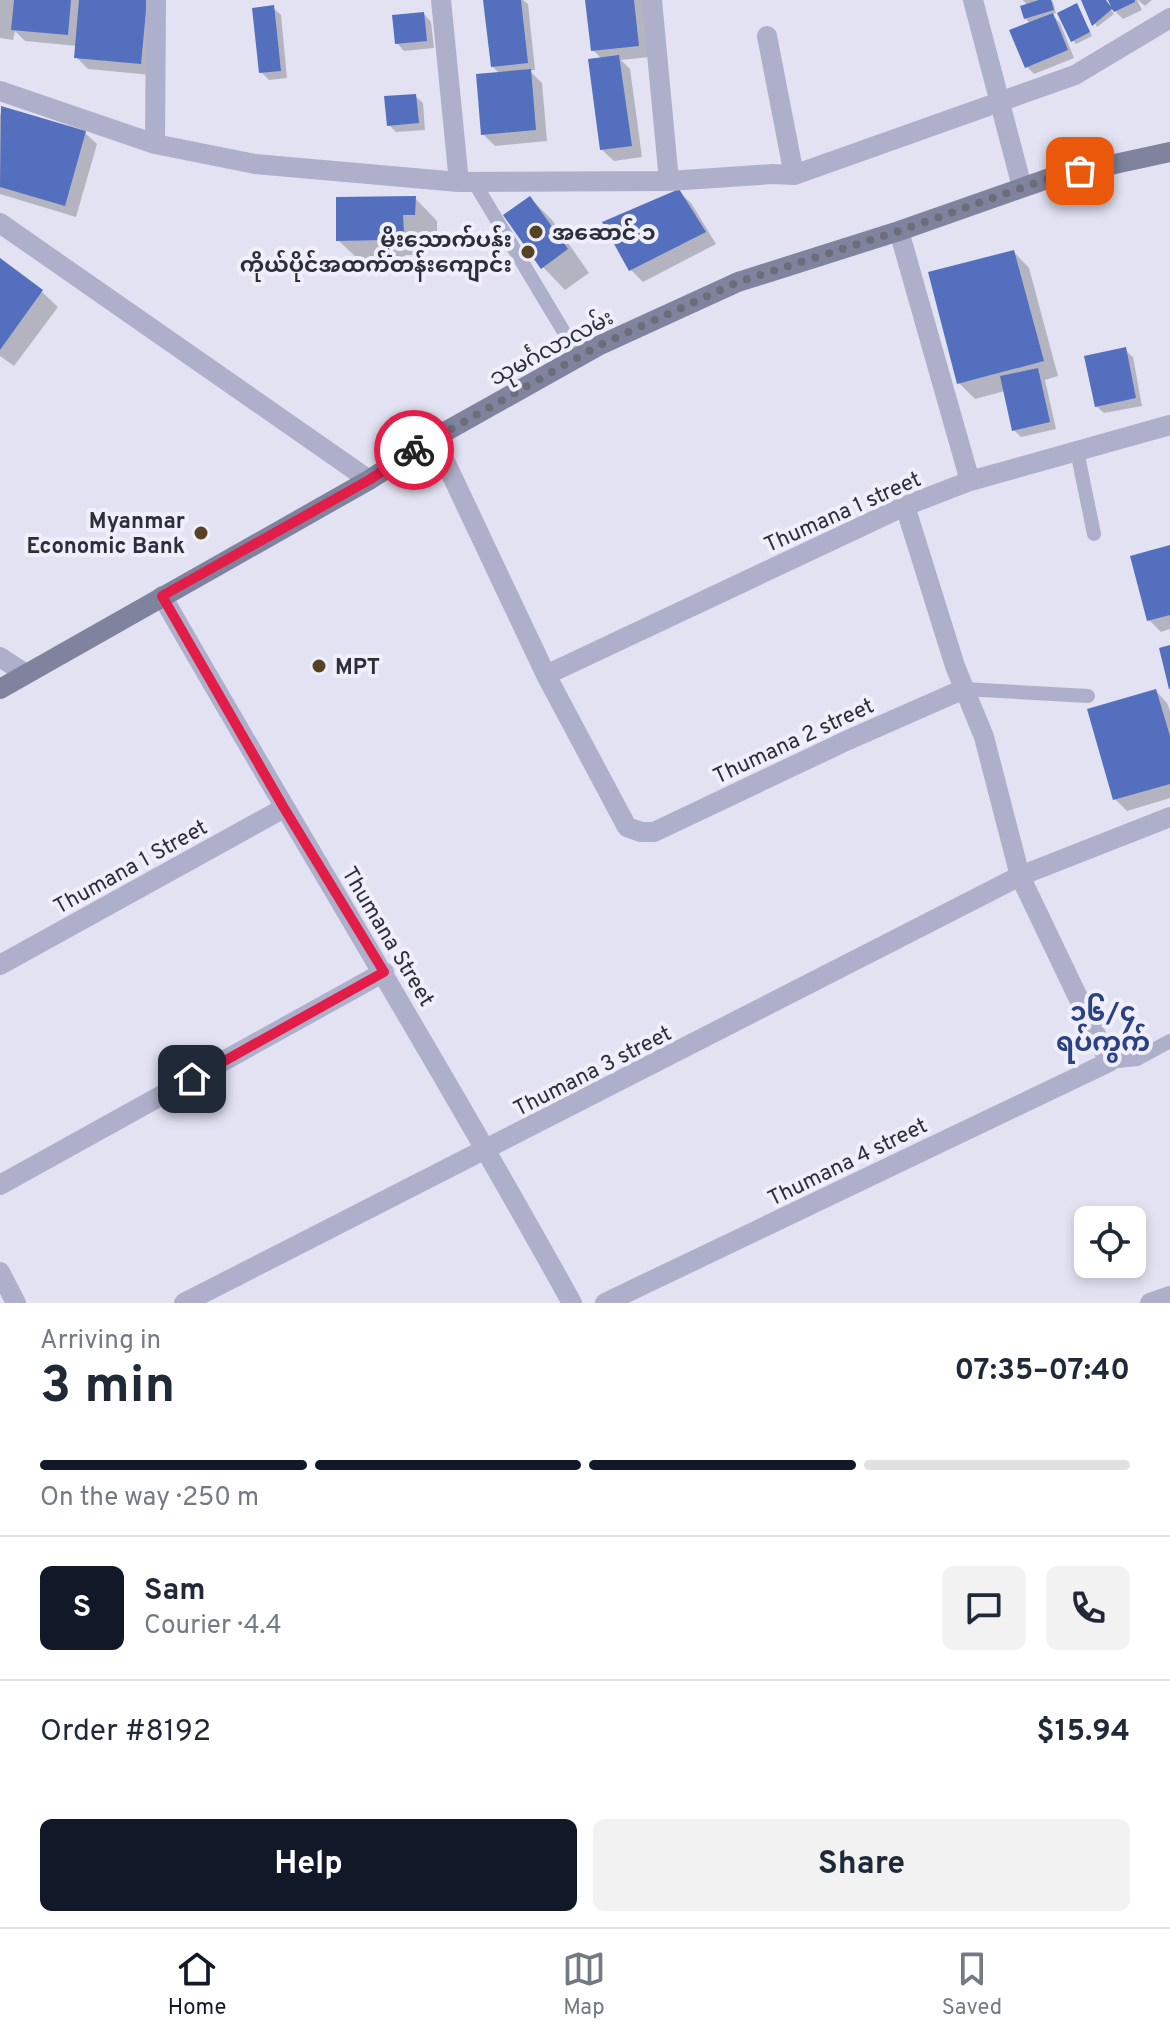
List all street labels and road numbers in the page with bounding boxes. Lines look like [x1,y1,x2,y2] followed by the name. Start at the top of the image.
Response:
[484,302,620,395] street label: သုမင်္ဂလာလမ်း
[760,467,926,560] street label: Thumana 1 street
[710,693,879,791] street label: Thumana 2 street
[50,815,213,922] street label: Thumana 1 Street
[335,863,439,1012] street label: Thumana Street
[510,1021,677,1124] street label: Thumana 3 street
[764,1113,932,1214] street label: Thumana 4 street

